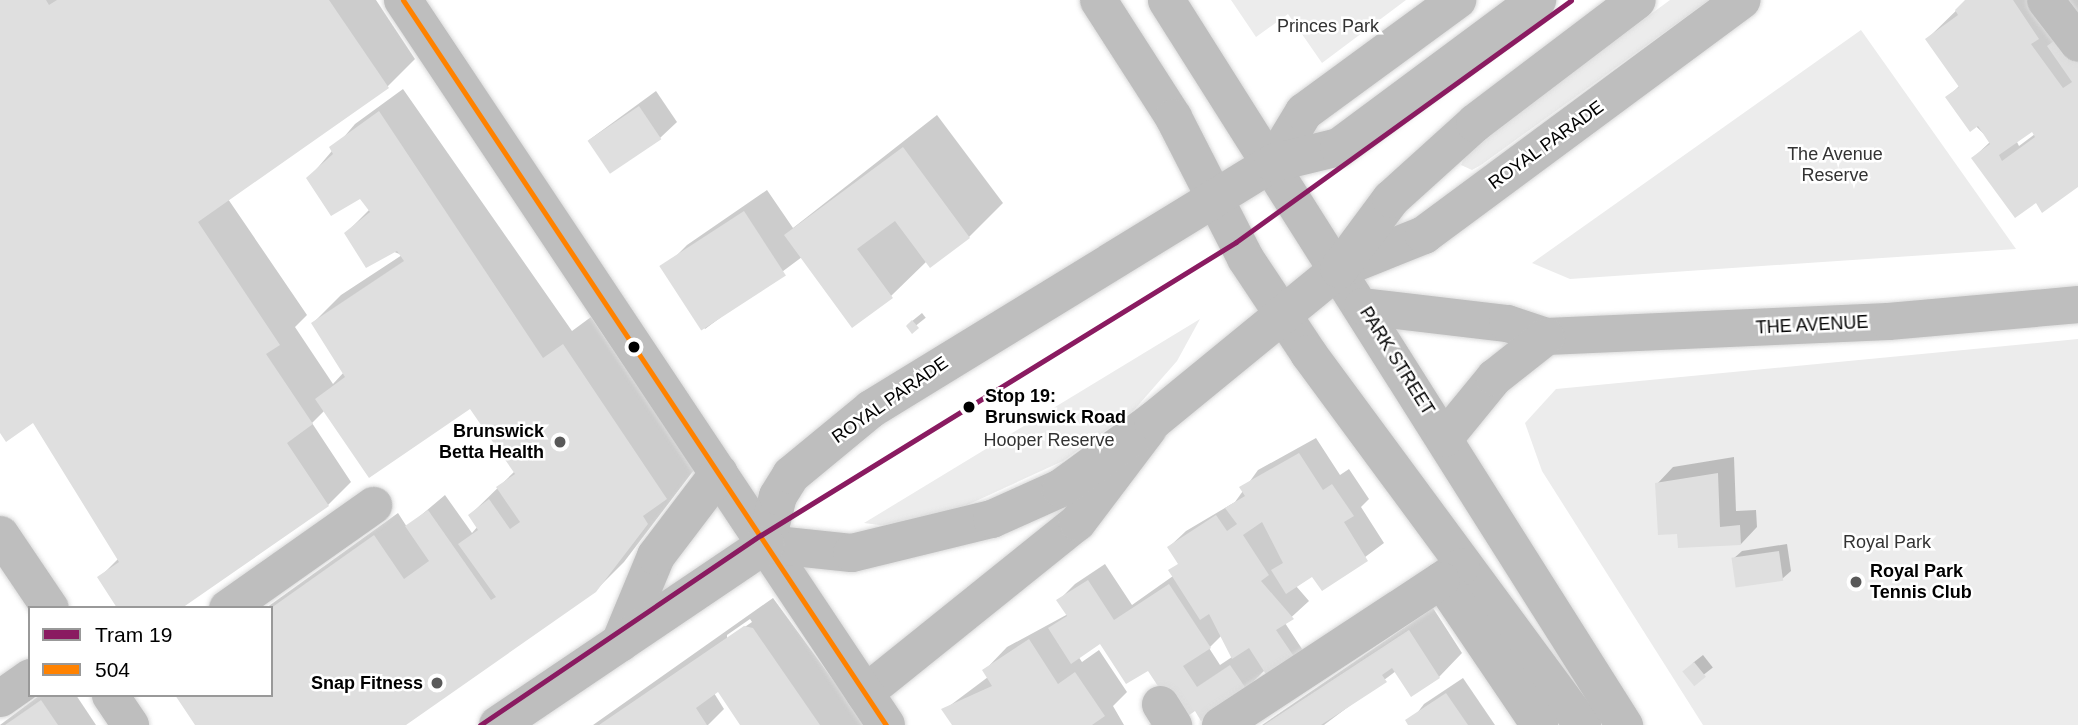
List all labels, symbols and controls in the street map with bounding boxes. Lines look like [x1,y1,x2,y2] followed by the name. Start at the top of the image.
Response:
[1277,15,1379,37] park label: Princes Park
[1484,96,1608,194] street label: ROYAL PARADE
[1787,144,1883,186] park label: The Avenue Reserve
[1355,303,1439,419] street label: PARK STREET
[1755,311,1869,339] street label: THE AVENUE
[627,340,641,354] unlabelled marker
[828,352,952,448] street label: ROYAL PARADE
[985,386,1126,428] place label: Stop 19: Brunswick Road
[959,397,979,417] marker: Stop 19: Brunswick Road
[439,421,544,464] place label: Brunswick Betta Health
[983,429,1115,451] park label: Hooper Reserve
[550,432,570,452] marker: Brunswick Betta Health
[1843,531,1931,553] park label: Royal Park
[1870,561,1972,604] place label: Royal Park Tennis Club
[1848,574,1864,590] marker: Royal Park Tennis Club
[28,606,273,697] legend
[95,623,172,646] text: Tram 19
[95,658,130,681] text: 504
[311,672,423,694] place label: Snap Fitness
[429,675,445,691] marker: Snap Fitness

